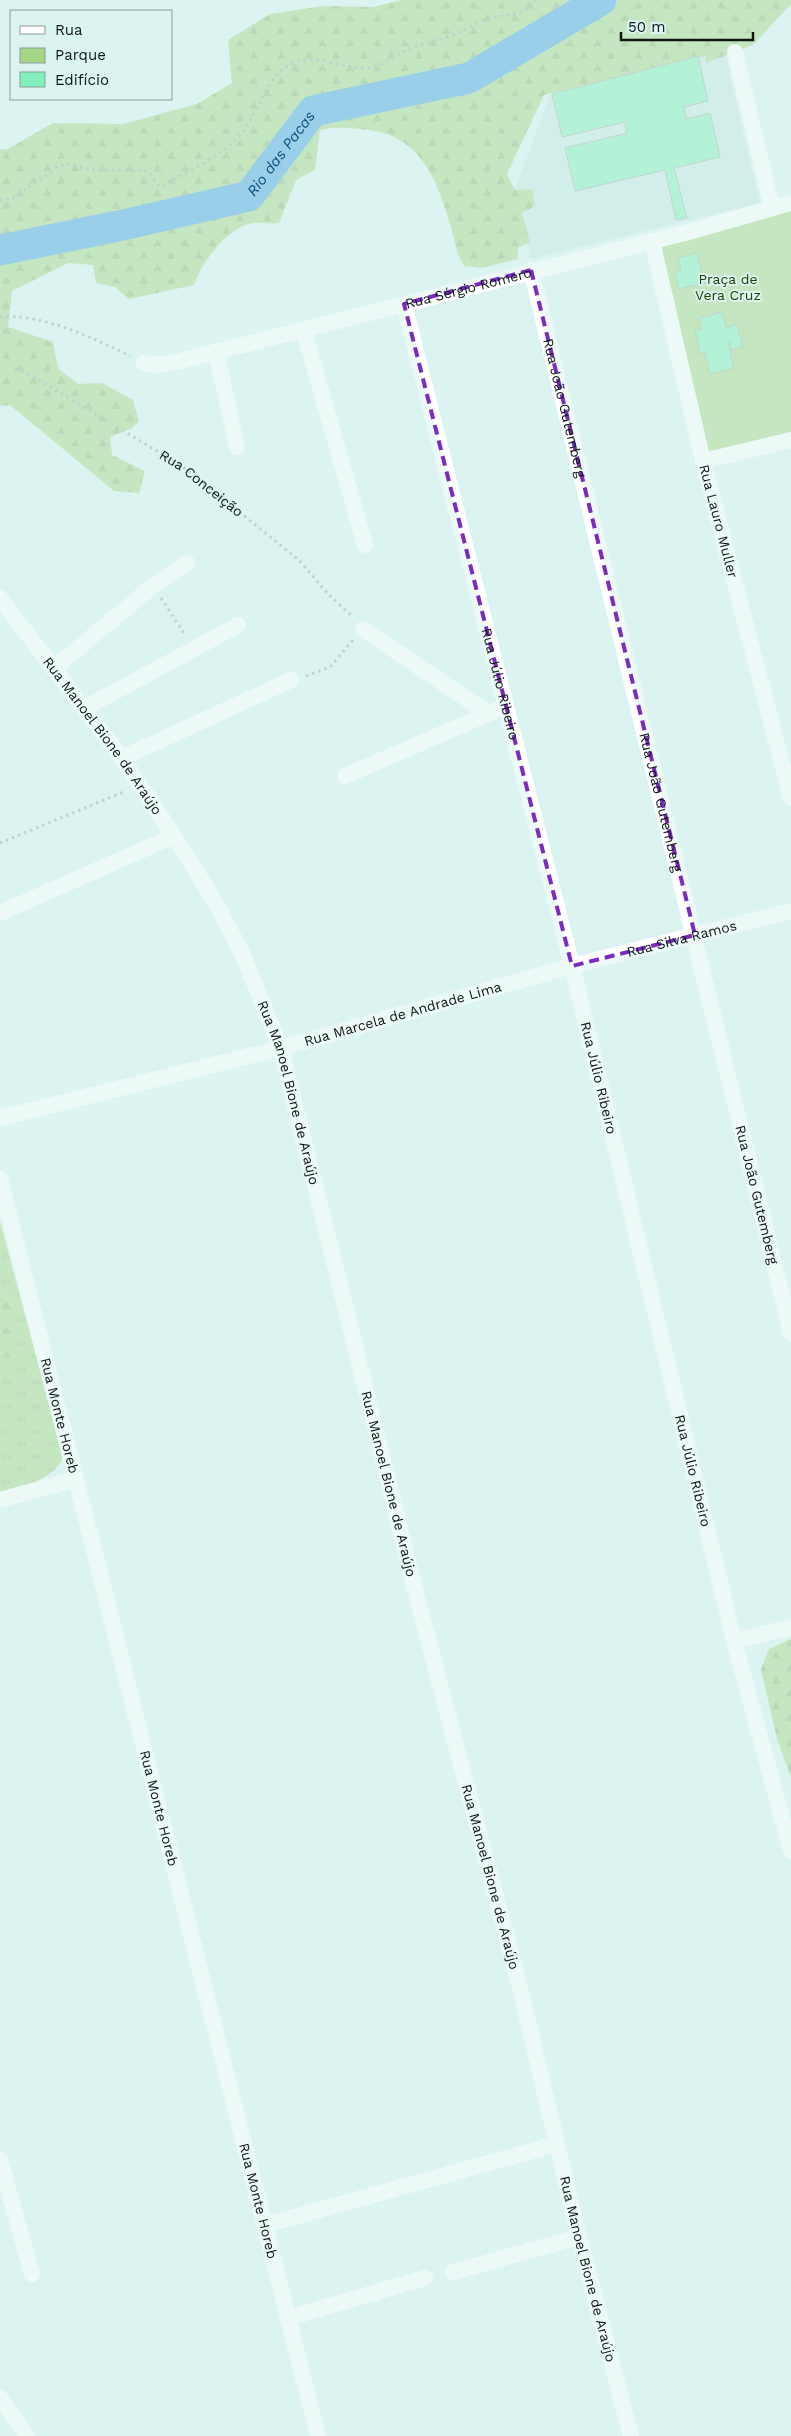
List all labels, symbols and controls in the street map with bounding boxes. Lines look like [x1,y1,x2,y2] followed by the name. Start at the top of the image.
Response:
[10,10,172,100] legend
[621,10,754,42] scale bar
[628,18,665,36] text: 50 m
[55,21,83,39] text: Rua
[55,46,106,64] text: Parque
[55,71,109,89] text: Edifício
[243,107,319,200] water label: Rio das Pacas
[403,264,533,312] street label: Rua Sérgio Romero
[695,271,761,303] park label: Praça de Vera Cruz
[540,337,590,480] street label: Rua João Gutemberg
[157,446,246,520] street label: Rua Conceição
[696,463,741,580] street label: Rua Lauro Muller
[479,626,522,742] street label: Rua Júlio Ribeiro
[40,654,165,818] street label: Rua Manoel Bione de Araújo
[636,731,686,874] street label: Rua João Gutemberg
[625,917,738,960] street label: Rua Silva Ramos
[302,978,503,1049] street label: Rua Marcela de Andrade Lima
[254,998,323,1186] street label: Rua Manoel Bione de Araújo
[578,1020,620,1136] street label: Rua Júlio Ribeiro
[732,1123,782,1267] street label: Rua João Gutemberg
[38,1356,82,1475] street label: Rua Monte Horeb
[358,1389,420,1578] street label: Rua Manoel Bione de Araújo
[672,1413,714,1528] street label: Rua Júlio Ribeiro
[137,1749,181,1868] street label: Rua Monte Horeb
[459,1782,523,1971] street label: Rua Manoel Bione de Araújo
[236,2141,281,2260] street label: Rua Monte Horeb
[557,2174,619,2364] street label: Rua Manoel Bione de Araújo

